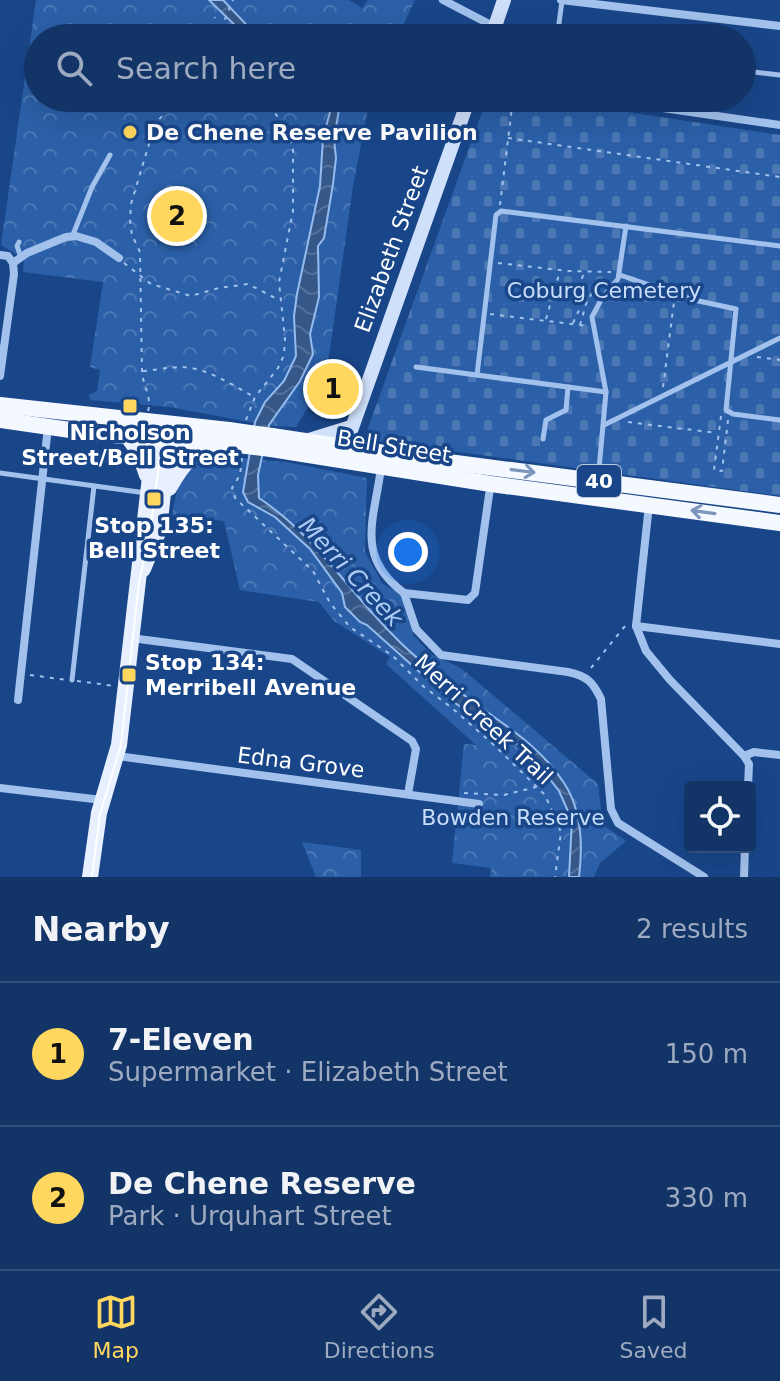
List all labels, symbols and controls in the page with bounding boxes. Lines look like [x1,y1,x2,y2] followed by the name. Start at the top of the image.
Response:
[24,24,756,112] search box
[52,46,96,90] icon: search
[116,51,296,86] text: Search here
[146,120,478,145] place label: De Chene Reserve Pavilion
[121,123,139,141] marker: De Chene Reserve Pavilion
[350,162,433,336] street label: Elizabeth Street
[151,186,203,246] pin: 2
[507,278,701,303] park label: Coburg Cemetery
[307,359,359,419] pin: 1
[121,397,139,415] marker: Nicholson Street/Bell Street
[21,420,239,470] place label: Nicholson Street/Bell Street
[335,425,453,468] street label: Bell Street
[510,464,535,479] one-way arrow
[577,465,621,497] road number: 40
[145,490,163,508] marker: Stop 135: Bell Street
[691,504,716,519] one-way arrow
[293,511,410,633] water label: Merri Creek
[88,513,220,563] place label: Stop 135: Bell Street
[388,532,428,572] your location
[410,649,558,790] street label: Merri Creek Trail
[145,650,356,700] place label: Stop 134: Merribell Avenue
[120,666,138,684] marker: Stop 134: Merribell Avenue
[236,742,366,783] street label: Edna Grove
[684,781,756,853] map controls
[684,781,756,853] button: locate
[421,805,605,830] park label: Bowden Reserve
[32,909,170,949] text: Nearby
[636,914,748,944] text: 2 results
[108,1022,254,1057] text: 7-Eleven
[49,1039,67,1069] text: 1
[665,1039,748,1069] text: 150 m
[108,1057,508,1087] text: Supermarket · Elizabeth Street
[108,1166,416,1201] text: De Chene Reserve
[49,1183,67,1213] text: 2
[665,1183,748,1213] text: 330 m
[108,1201,392,1231] text: Park · Urquhart Street
[92,1290,139,1363] tab: Map
[324,1290,435,1363] tab: Directions
[620,1290,688,1363] tab: Saved

